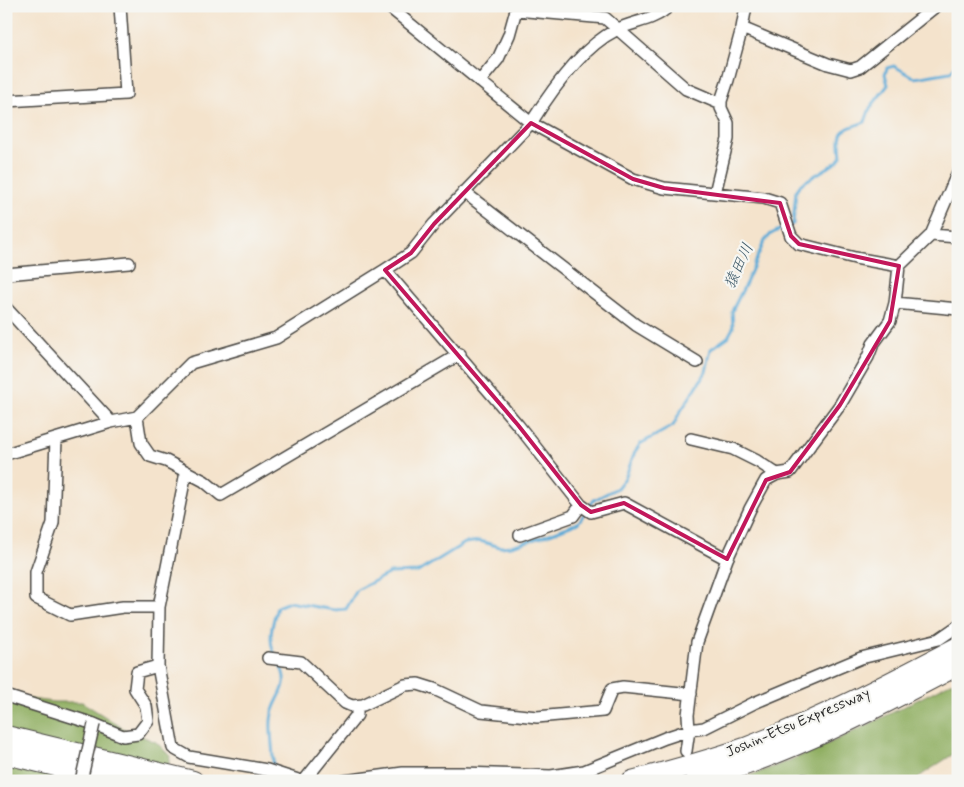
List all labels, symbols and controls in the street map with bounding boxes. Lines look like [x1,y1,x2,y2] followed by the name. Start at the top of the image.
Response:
[719,240,759,292] water label: 猿田川
[723,684,873,762] street label: Joshin-Etsu Expressway

